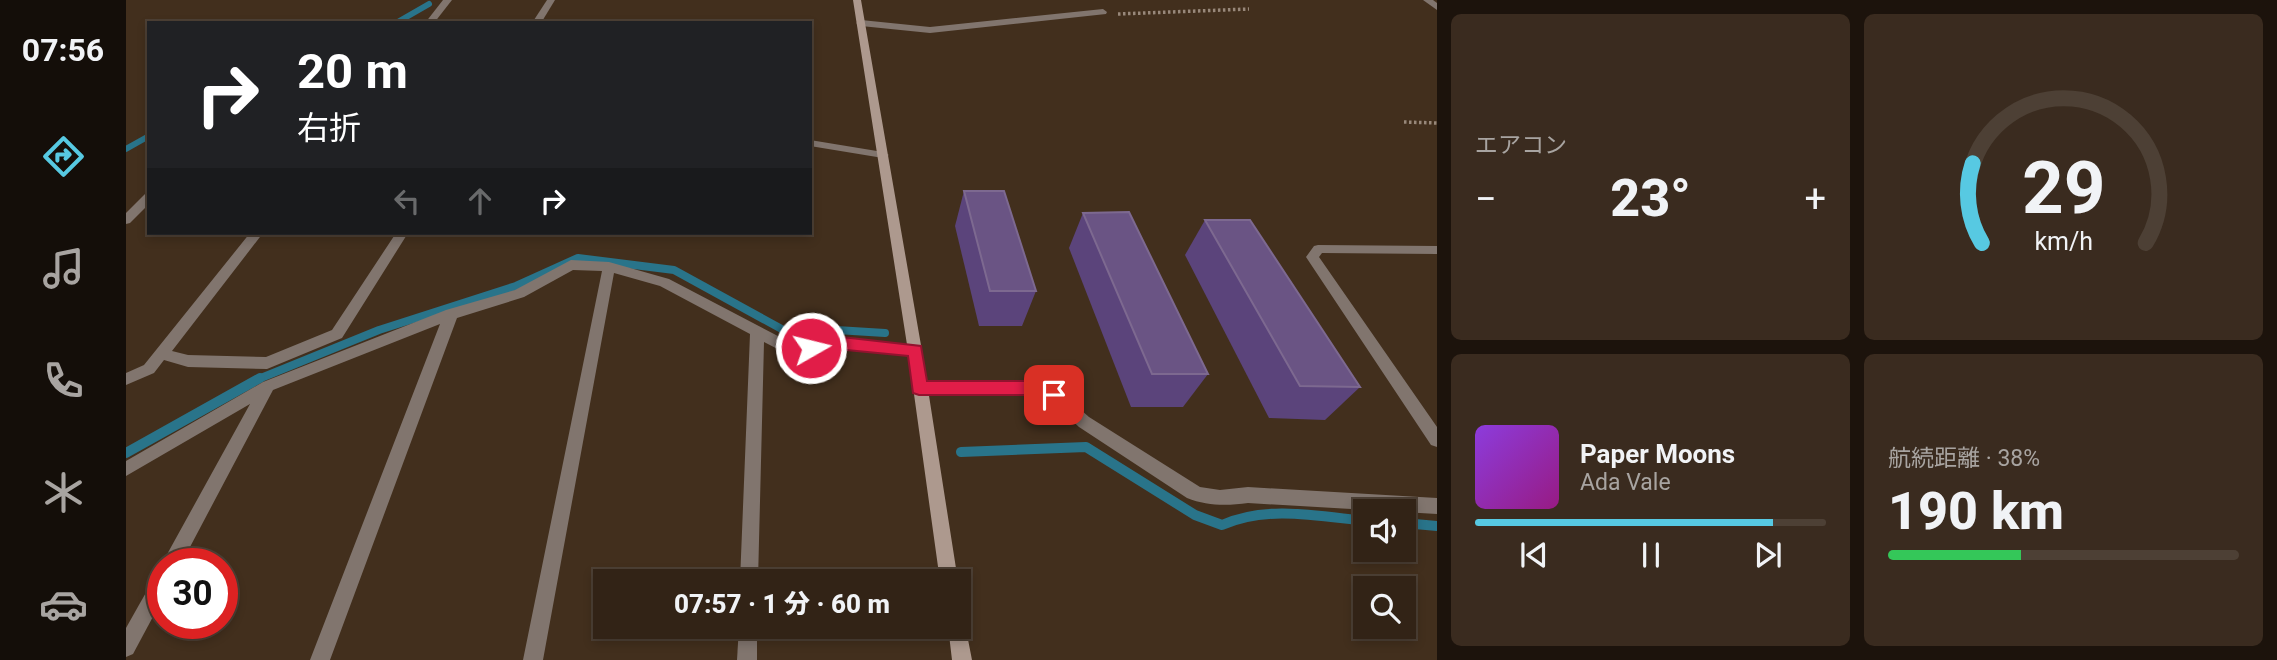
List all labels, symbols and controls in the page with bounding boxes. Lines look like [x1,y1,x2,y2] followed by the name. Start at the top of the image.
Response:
[22,31,104,69] text: 07:56
[297,43,408,100] text: 20 m
[182,49,273,140] icon: right
[297,109,361,147] text: 右折
[39,132,88,181] icon: directions
[1475,132,1567,159] text: エアコン
[2022,145,2105,231] text: 29
[1610,168,1691,229] text: 23°
[1475,177,1497,221] text: −
[1804,177,1826,221] text: +
[388,182,426,220] icon: left
[461,182,499,220] icon: ahead
[534,182,572,220] icon: right
[2034,227,2093,256] text: km/h
[39,244,88,293] icon: music
[774,311,848,385] position arrow
[39,356,88,405] icon: phone
[1024,365,1084,425] pin
[1035,376,1073,414] icon: arrive
[1580,439,1735,469] text: Paper Moons
[1888,445,2040,472] text: 航続距離 · 38%
[39,468,88,517] icon: climate
[1580,469,1671,496] text: Ada Vale
[1888,481,2064,542] text: 190 km
[1353,499,1416,639] map controls
[1353,499,1416,562] button: sound
[1515,536,1553,574] icon: previous
[1632,536,1670,574] icon: pause
[1749,536,1787,574] icon: next
[147,548,238,639] speed limit sign: 30
[1353,576,1416,639] button: search
[39,580,88,629] icon: car
[674,589,890,619] text: 07:57 · 1 分 · 60 m

